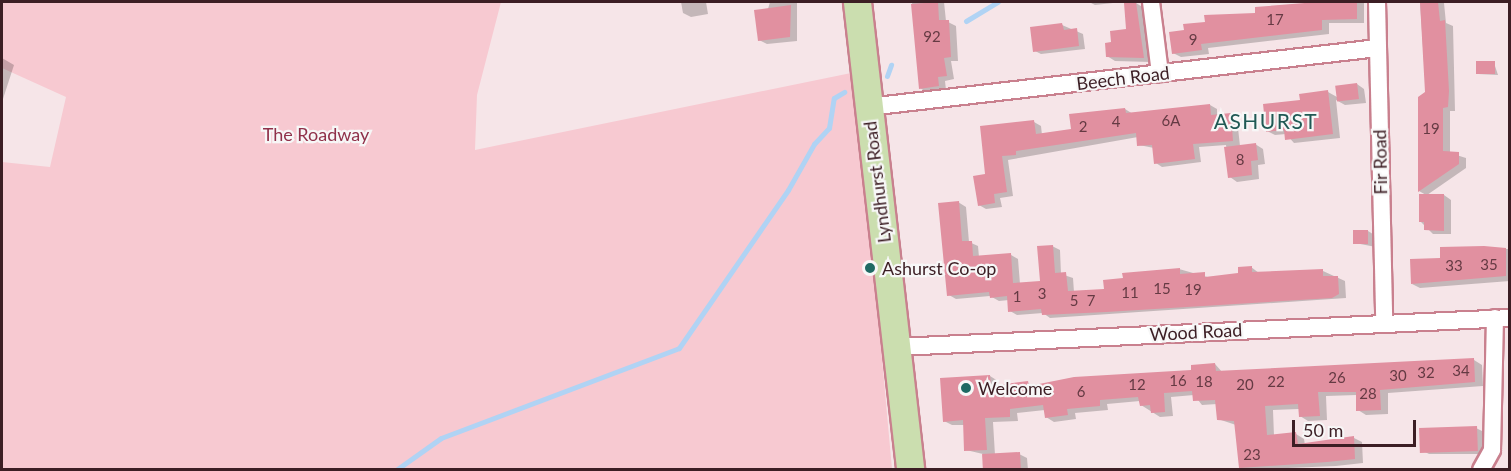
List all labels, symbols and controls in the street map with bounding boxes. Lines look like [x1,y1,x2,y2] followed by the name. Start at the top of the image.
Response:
[1266,11,1284,29] house number: 17
[923,28,941,46] house number: 92
[1189,31,1197,49] house number: 9
[1075,62,1171,94] street label: Beech Road
[1214,108,1318,134] district label: ASHURST
[1162,112,1180,130] house number: 6A
[1112,113,1120,131] house number: 4
[1079,118,1087,136] house number: 2
[859,120,895,244] street label: Lyndhurst Road
[1422,120,1440,138] house number: 19
[263,123,369,145] park label: The Roadway
[1369,129,1391,195] street label: Fir Road
[1236,151,1244,169] house number: 8
[1480,256,1498,274] house number: 35
[882,257,996,279] place label: Ashurst Co-op
[1445,257,1463,275] house number: 33
[863,261,877,275] marker: Ashurst Co-op
[1153,280,1171,298] house number: 15
[1184,281,1202,299] house number: 19
[1121,284,1139,302] house number: 11
[1038,285,1046,303] house number: 3
[1013,288,1021,306] house number: 1
[1070,292,1078,310] house number: 5
[1087,292,1095,310] house number: 7
[1149,319,1243,345] street label: Wood Road
[1452,362,1470,380] house number: 34
[1417,364,1435,382] house number: 32
[1389,367,1407,385] house number: 30
[1328,369,1346,387] house number: 26
[1169,372,1187,390] house number: 16
[1195,373,1213,391] house number: 18
[1267,373,1285,391] house number: 22
[1128,376,1146,394] house number: 12
[1236,376,1254,394] house number: 20
[978,377,1052,399] place label: Welcome
[959,381,973,395] marker: Welcome
[1077,383,1085,401] house number: 6
[1359,385,1377,403] house number: 28
[1295,408,1420,446] scale bar
[1303,419,1343,441] text: 50 m
[1243,446,1261,464] house number: 23

